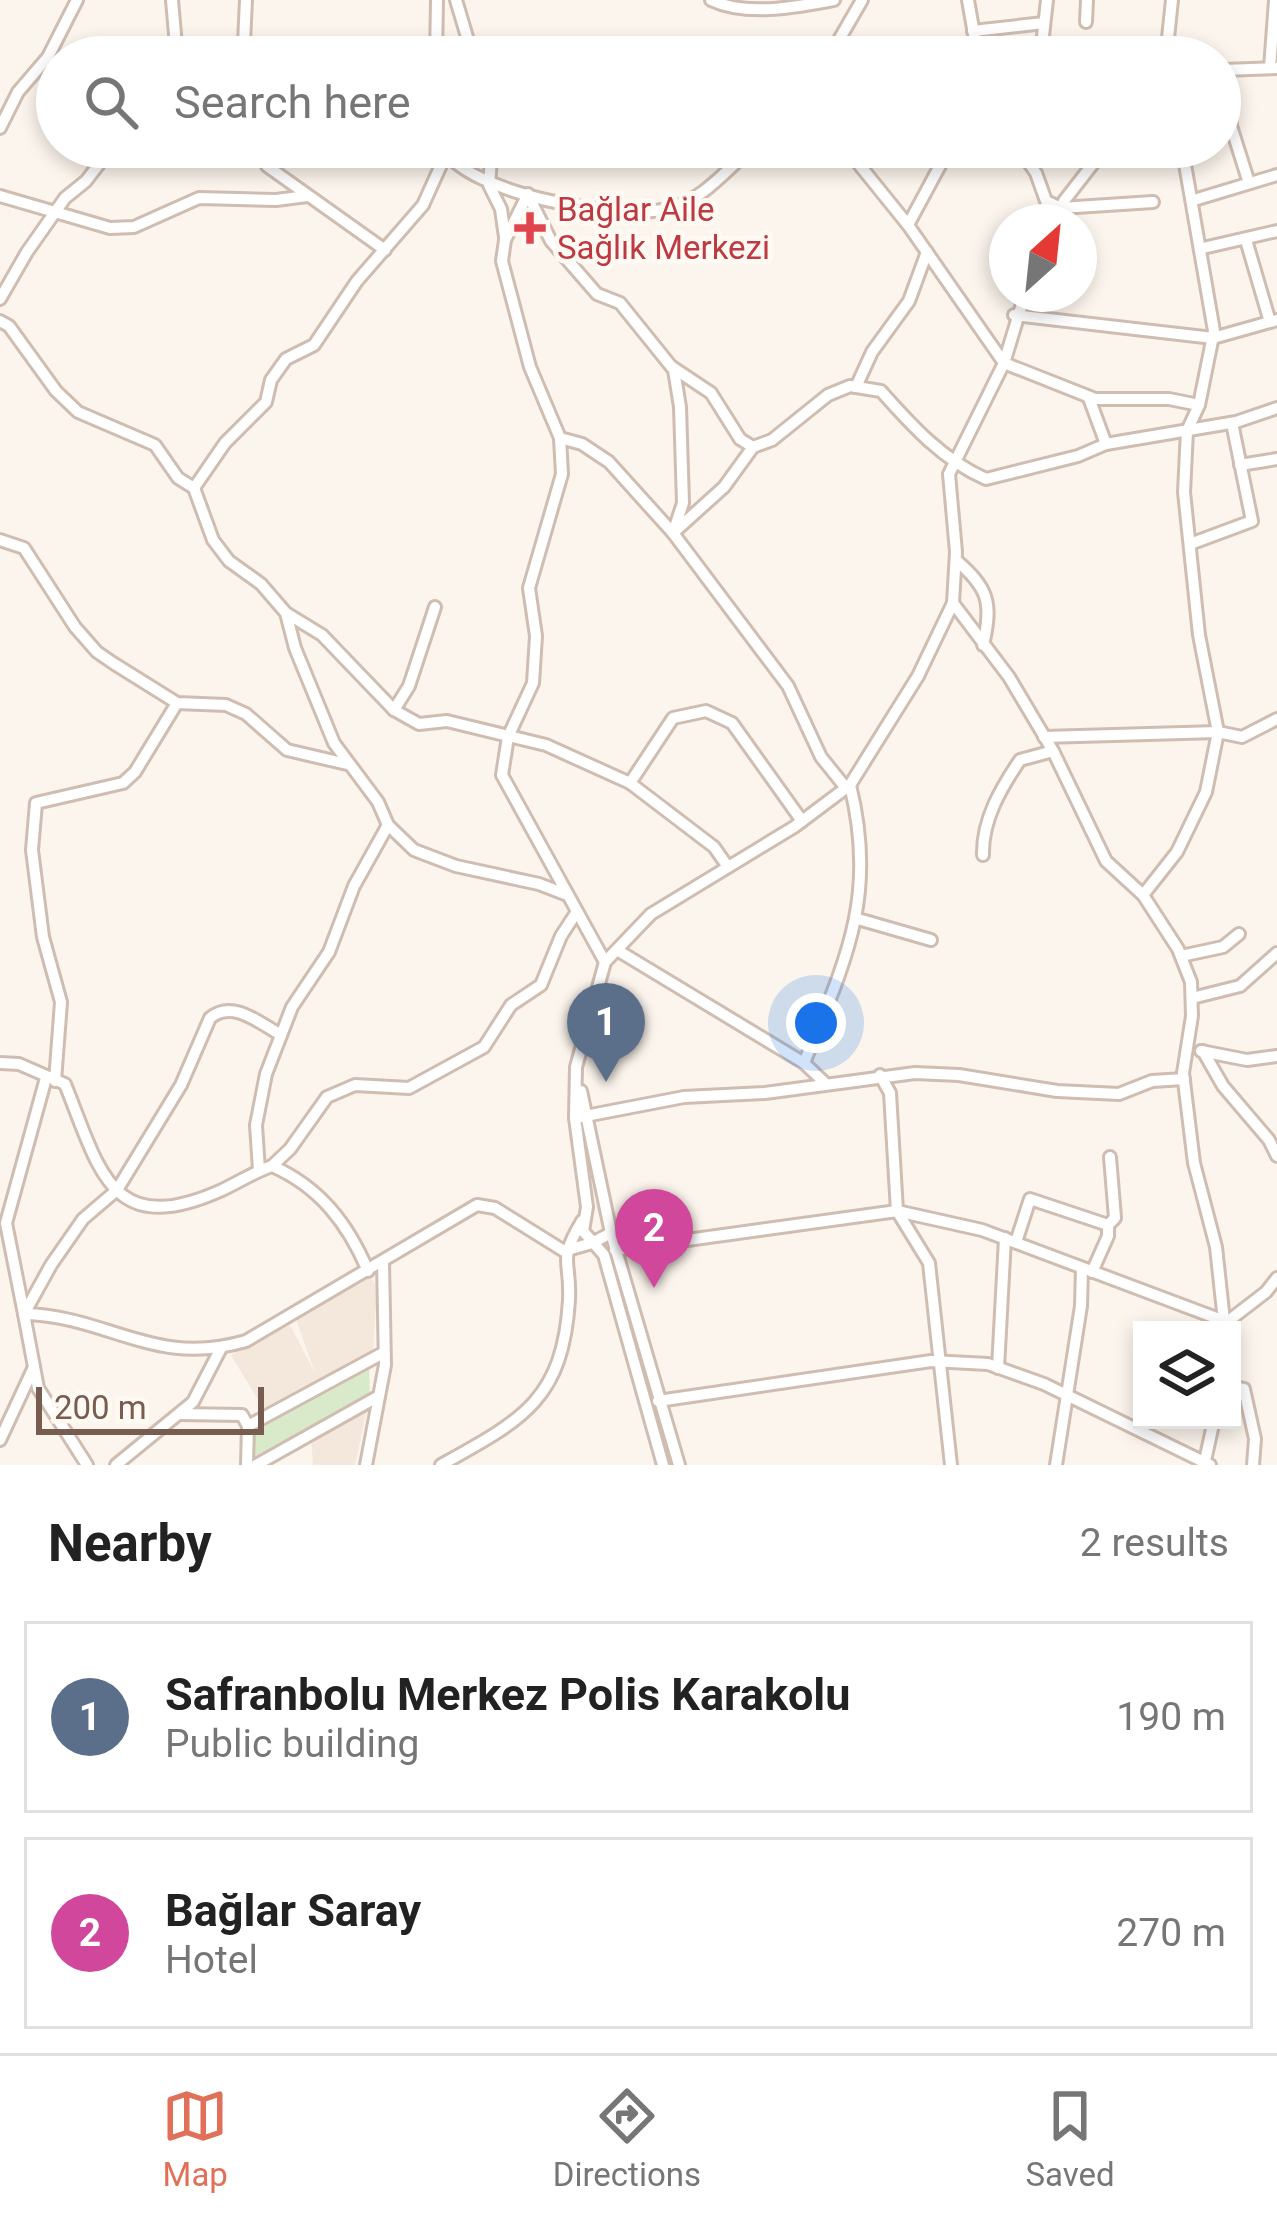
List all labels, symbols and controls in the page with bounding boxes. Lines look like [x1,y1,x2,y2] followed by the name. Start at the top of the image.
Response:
[36,36,1241,168] search box
[78,69,144,135] icon: search
[174,76,411,129] text: Search here
[557,190,770,267] place label: Bağlar Aile Sağlık Merkezi
[989,204,1097,312] north arrow
[514,212,546,244] marker: Bağlar Aile Sağlık Merkezi
[567,983,645,1082] pin: 1
[786,993,846,1053] your location
[615,1189,693,1288] pin: 2
[1133,1321,1241,1429] map controls
[1133,1321,1241,1429] button: layers
[36,1381,264,1434] scale bar
[54,1388,147,1427] text: 200 m
[48,1514,212,1573] text: Nearby
[1080,1520,1229,1566] text: 2 results
[165,1668,850,1721] text: Safranbolu Merkez Polis Karakolu
[79,1694,101,1740] text: 1
[1116,1694,1226,1740] text: 190 m
[165,1721,419,1767] text: Public building
[165,1884,421,1937] text: Bağlar Saray
[79,1910,101,1956] text: 2
[1116,1910,1226,1956] text: 270 m
[165,1937,258,1983] text: Hotel
[162,2083,228,2194] tab: Map
[553,2083,701,2194] tab: Directions
[1026,2083,1115,2194] tab: Saved

